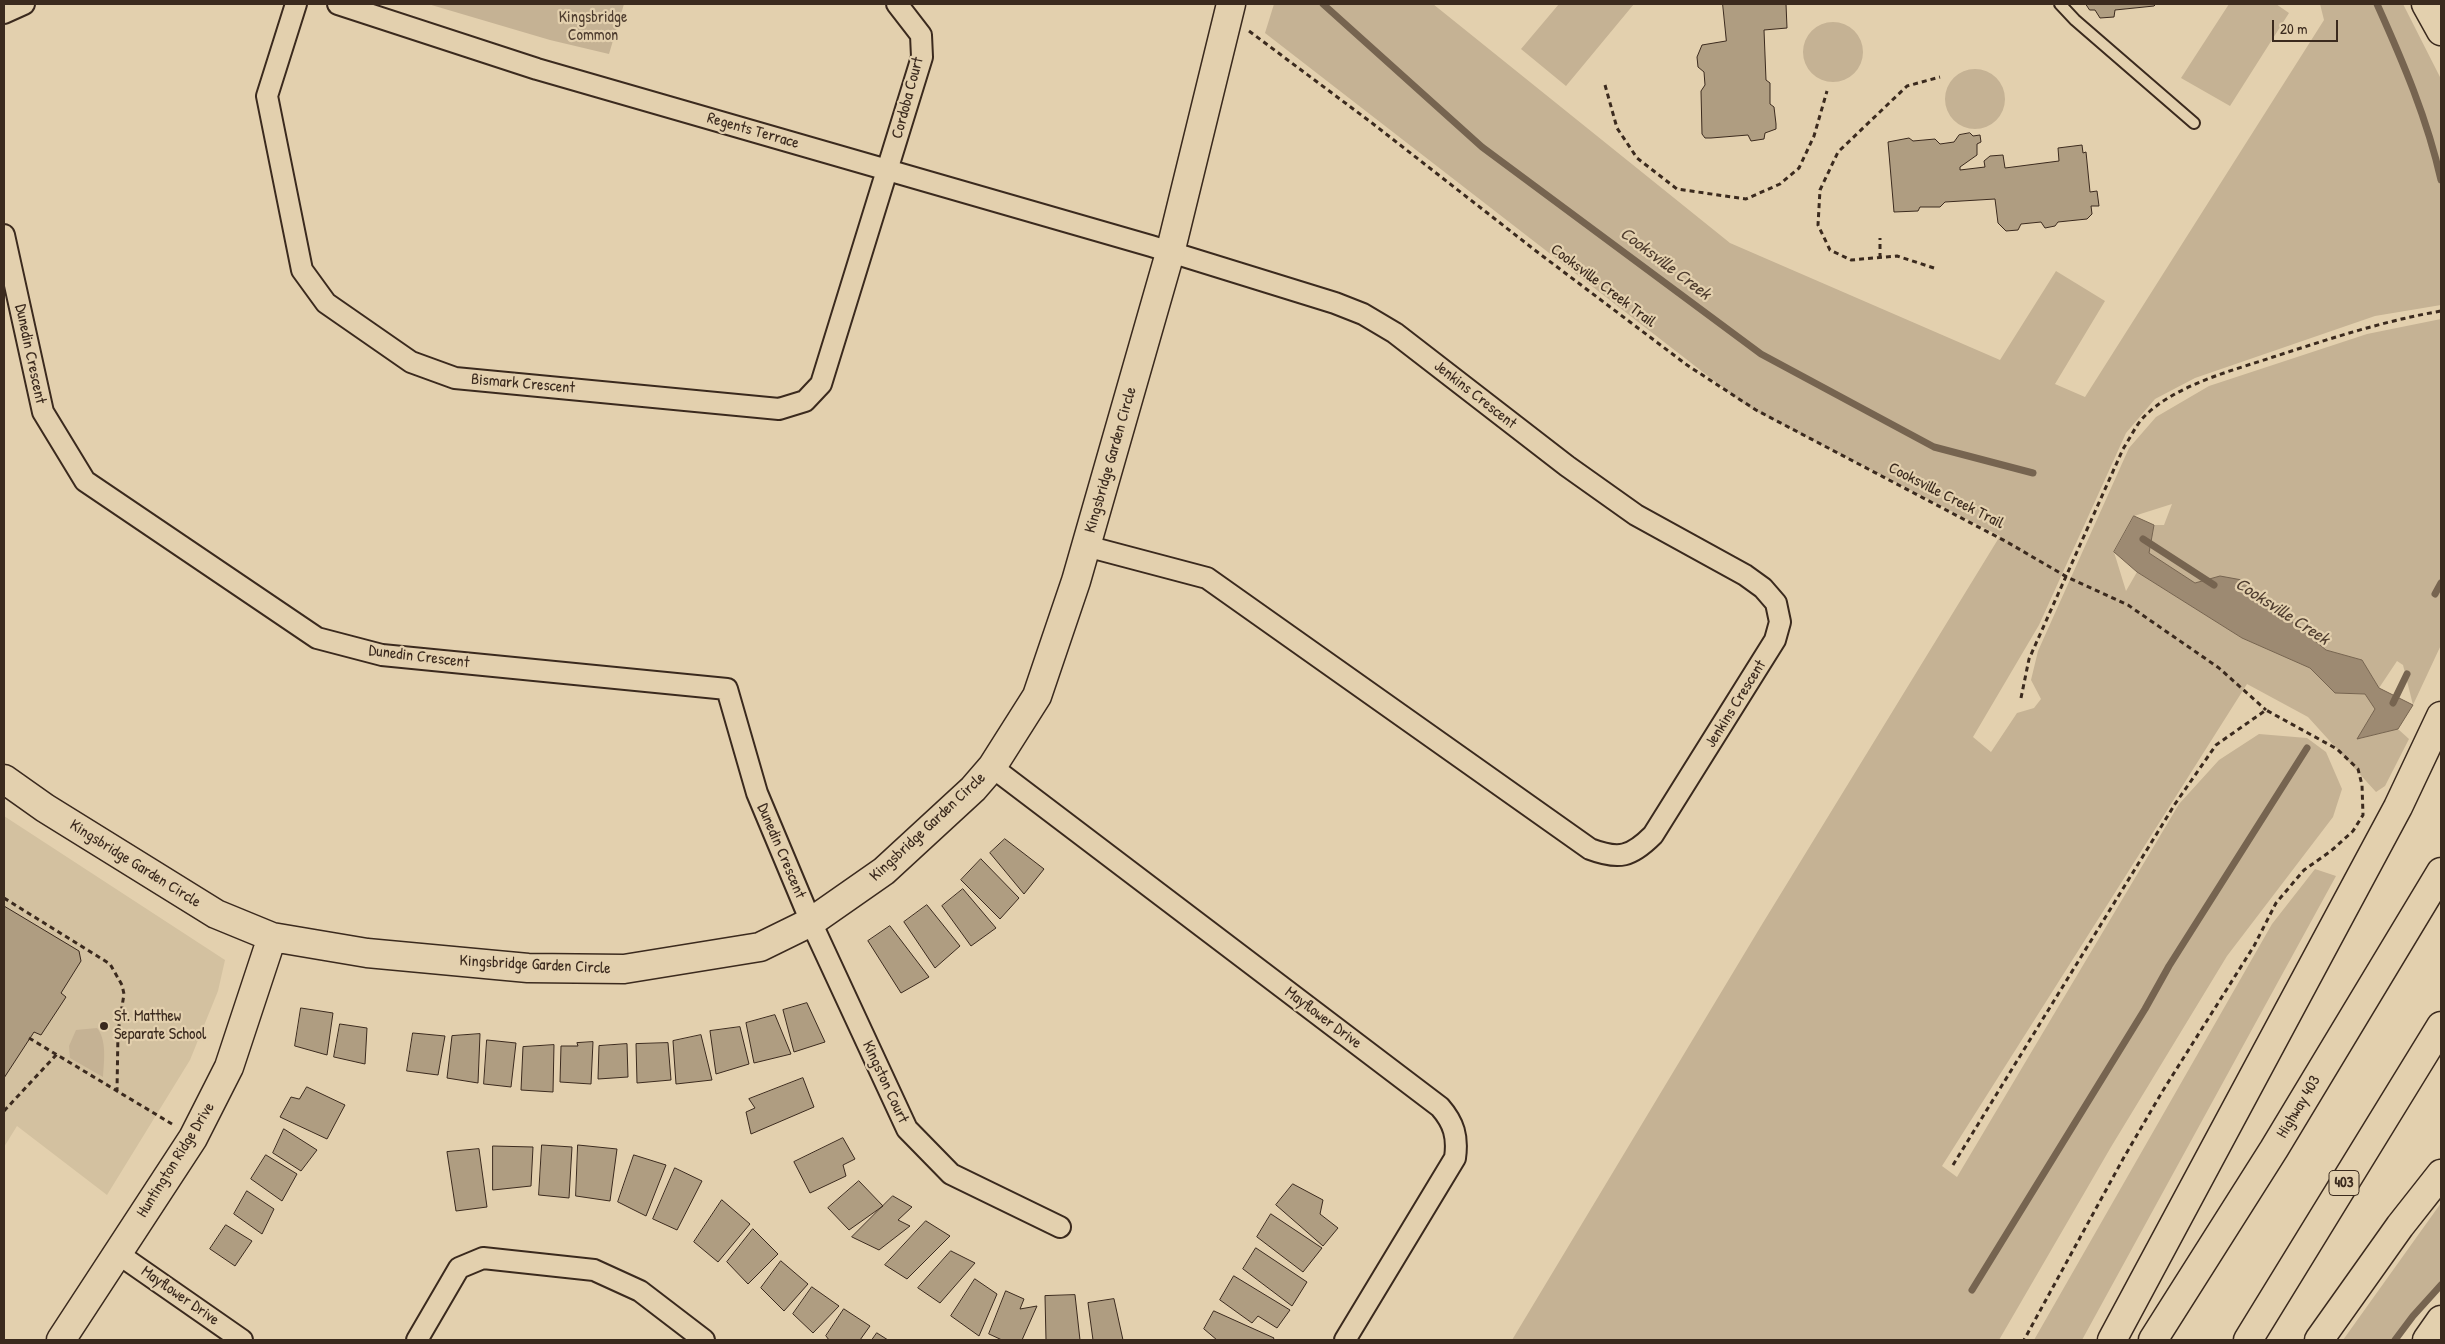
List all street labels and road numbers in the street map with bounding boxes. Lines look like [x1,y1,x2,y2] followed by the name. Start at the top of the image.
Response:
[888,55,928,141] street label: Cordoba Court
[705,109,801,153] street label: Regents Terrace
[1546,240,1660,332] street label: Cooksville Creek Trail
[10,303,50,405] street label: Dunedin Crescent
[1430,357,1520,433] street label: Jenkins Crescent
[470,370,576,398] street label: Bismark Crescent
[1081,385,1141,535] street label: Kingsbridge Garden Circle
[1885,459,2007,533] street label: Cooksville Creek Trail
[368,641,470,673] street label: Dunedin Crescent
[1701,657,1771,751] street label: Jenkins Crescent
[866,768,990,886] street label: Kingsbridge Garden Circle
[752,801,810,901] street label: Dunedin Crescent
[66,816,204,912] street label: Kingsbridge Garden Circle
[459,951,611,979] street label: Kingsbridge Garden Circle
[1281,983,1365,1053] street label: Mayflower Drive
[858,1038,912,1126] street label: Kingston Court
[2273,1072,2325,1142] street label: Highway 403
[133,1099,219,1221] street label: Huntington Ridge Drive
[2329,1170,2359,1196] road number: 403
[137,1262,223,1330] street label: Mayflower Drive

